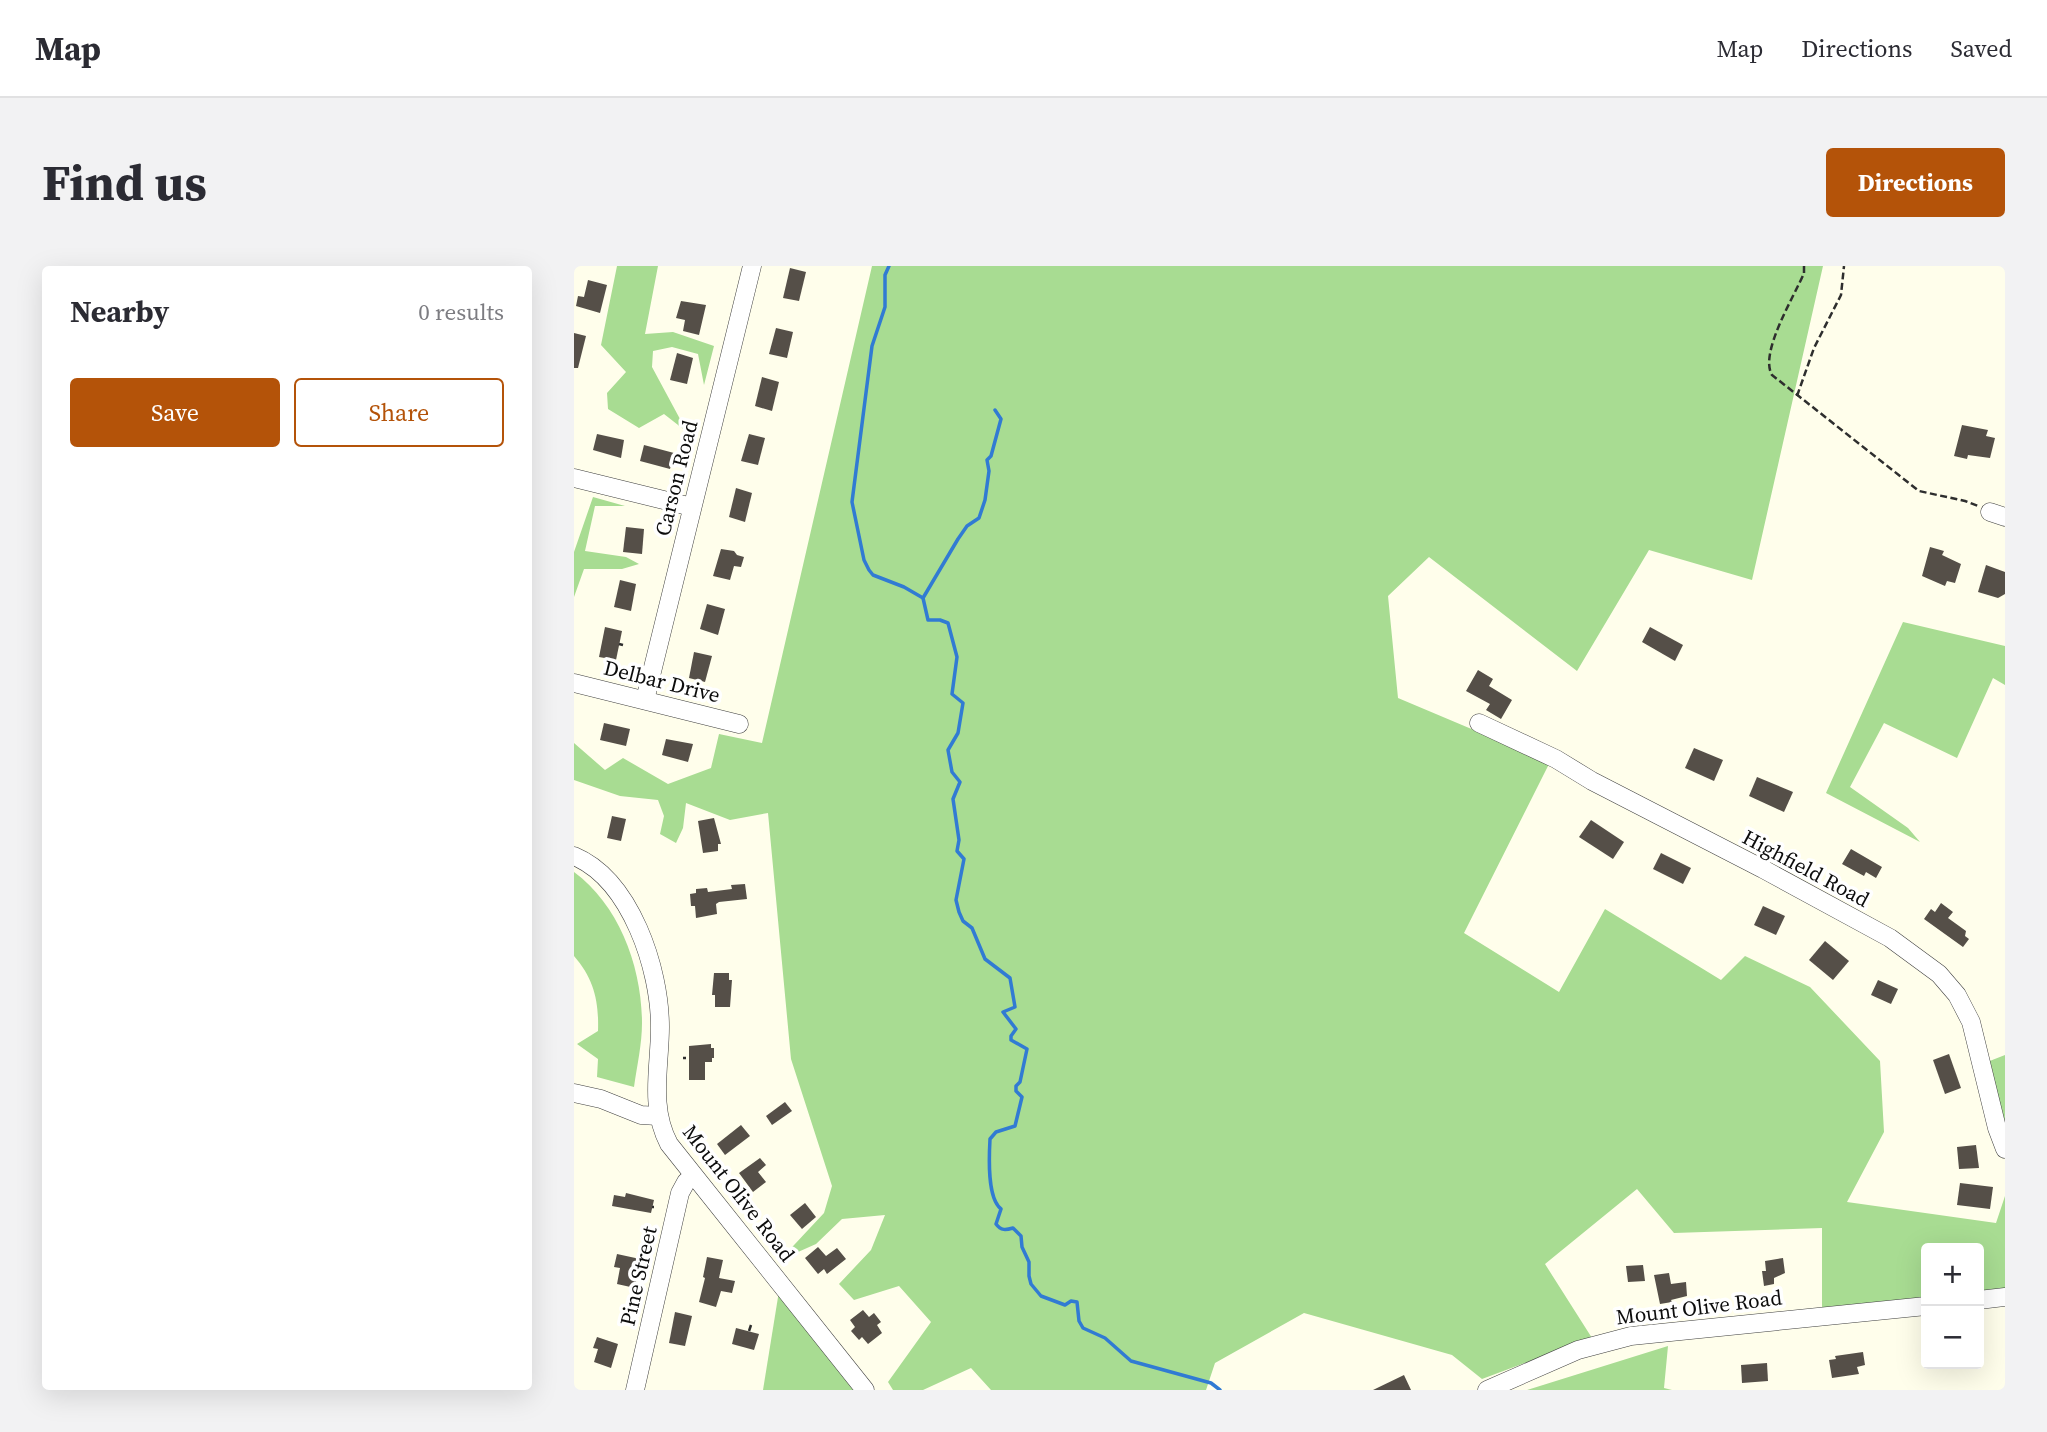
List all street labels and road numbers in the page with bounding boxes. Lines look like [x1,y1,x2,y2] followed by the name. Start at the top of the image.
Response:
[648,417,704,539] street label: Carson Road
[601,653,723,709] street label: Delbar Drive
[1737,822,1875,914] street label: Highfield Road
[676,1118,802,1268] street label: Mount Olive Road
[612,1223,664,1329] street label: Pine Street
[1614,1282,1784,1332] street label: Mount Olive Road

